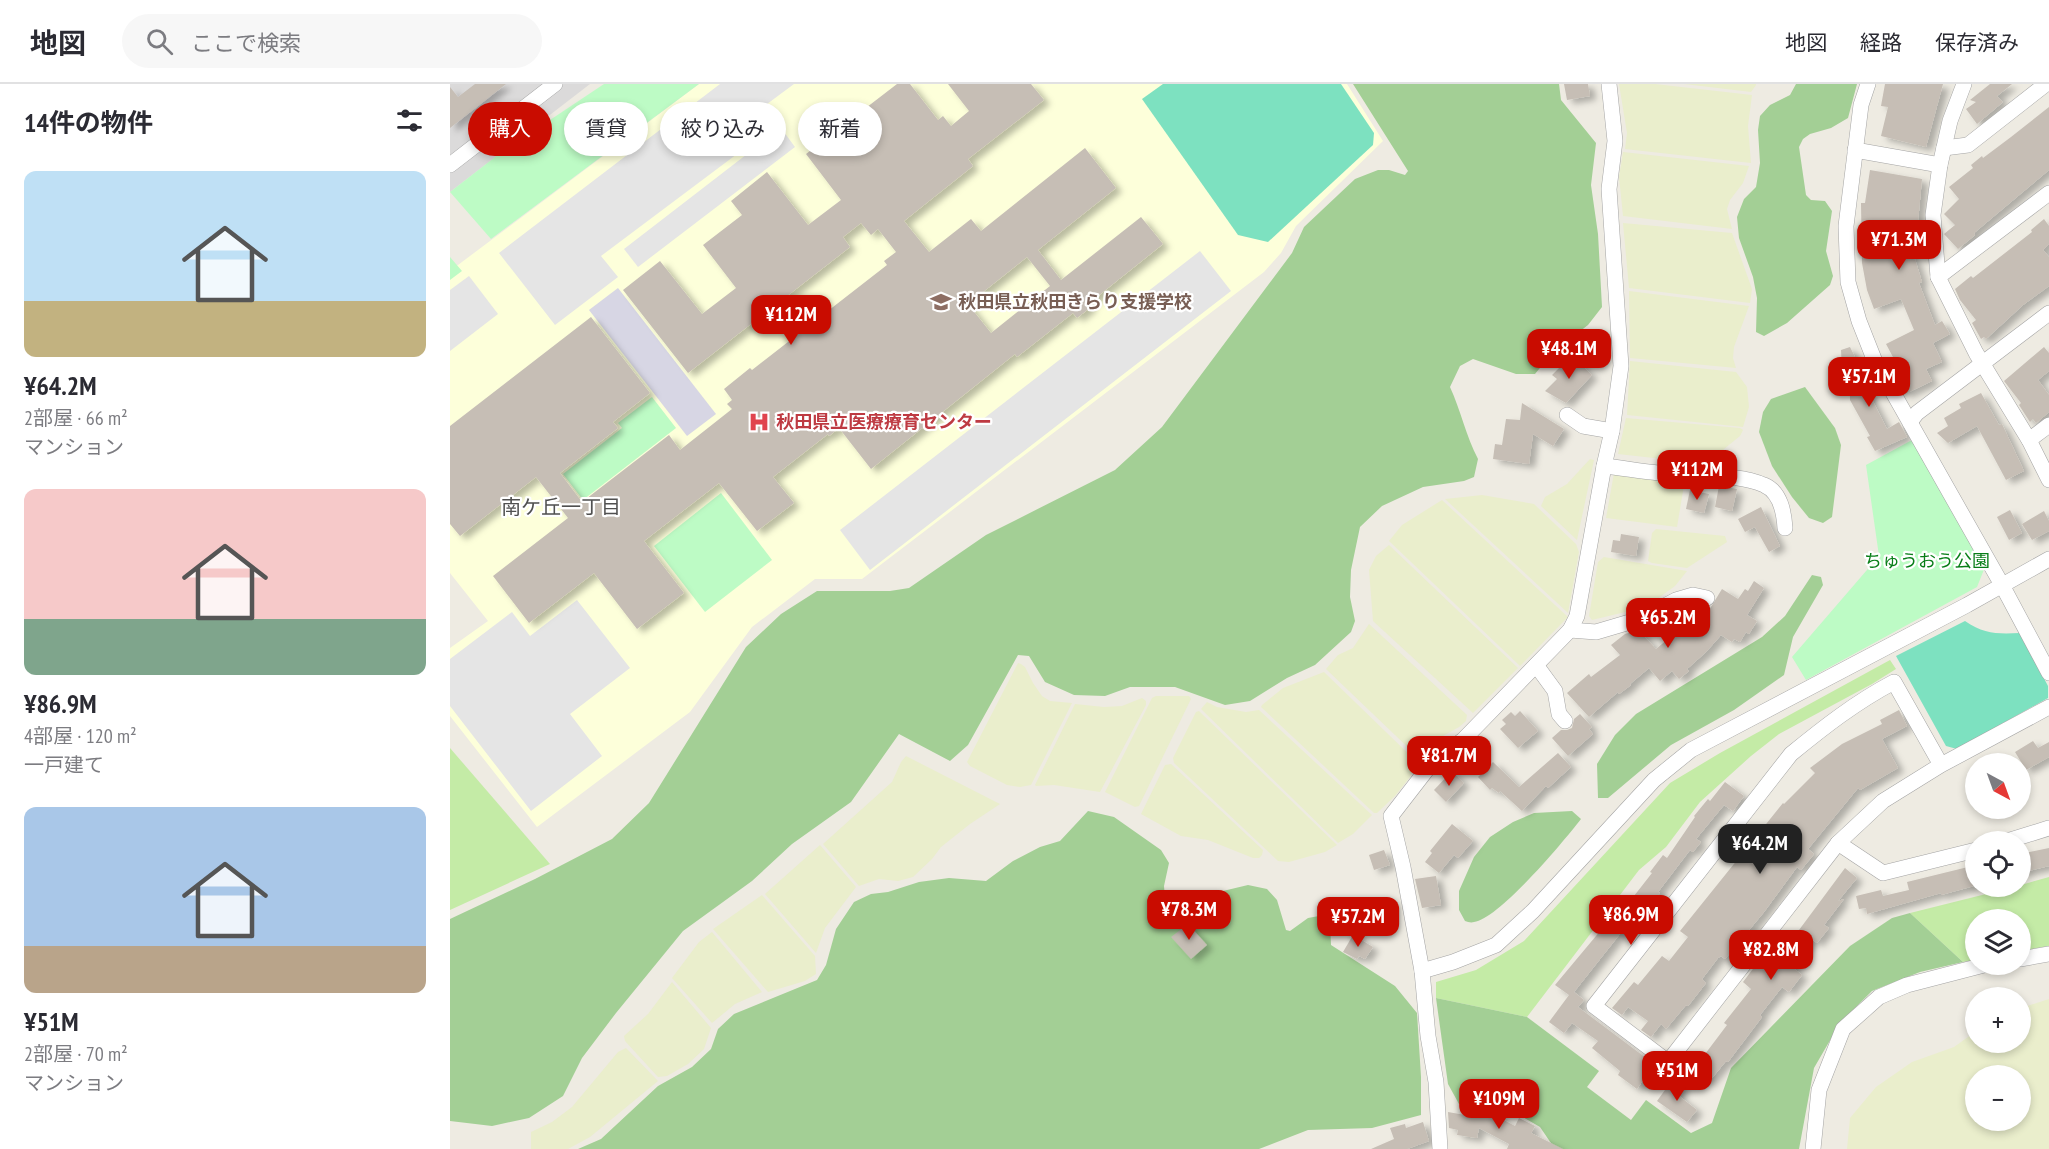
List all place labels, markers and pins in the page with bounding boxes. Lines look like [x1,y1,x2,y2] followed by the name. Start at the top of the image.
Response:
[1850,220,1948,271] pin: ¥71.3M
[929,290,953,314] school or university icon: 秋田県立秋田きらり支援学校
[958,290,1192,313] place label: 秋田県立秋田きらり支援学校
[749,295,833,346] pin: ¥112M
[1520,329,1618,380] pin: ¥48.1M
[1820,357,1918,408] pin: ¥57.1M
[747,410,771,434] hospital icon: 秋田県立医療療育センター
[776,410,992,433] place label: 秋田県立医療療育センター
[1655,450,1739,501] pin: ¥112M
[1619,598,1717,649] pin: ¥65.2M
[1400,736,1498,787] pin: ¥81.7M
[1711,824,1809,875] pin: ¥64.2M
[1140,890,1238,941] pin: ¥78.3M
[1582,895,1680,946] pin: ¥86.9M
[1309,897,1407,948] pin: ¥57.2M
[1722,930,1820,981] pin: ¥82.8M
[1641,1051,1713,1102] pin: ¥51M
[1457,1079,1541,1130] pin: ¥109M

